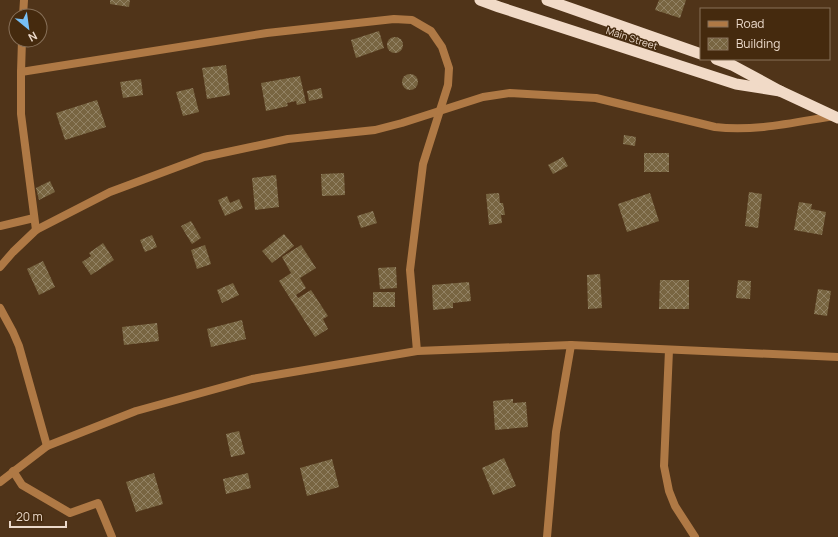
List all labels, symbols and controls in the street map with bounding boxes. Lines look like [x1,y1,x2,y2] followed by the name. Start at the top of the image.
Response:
[8,8,48,48] north arrow
[700,8,830,60] legend
[736,15,764,32] text: Road
[604,23,660,53] street label: Main Street
[26,29,40,46] text: N
[736,35,780,52] text: Building
[10,503,66,529] scale bar
[16,508,43,525] text: 20 m

